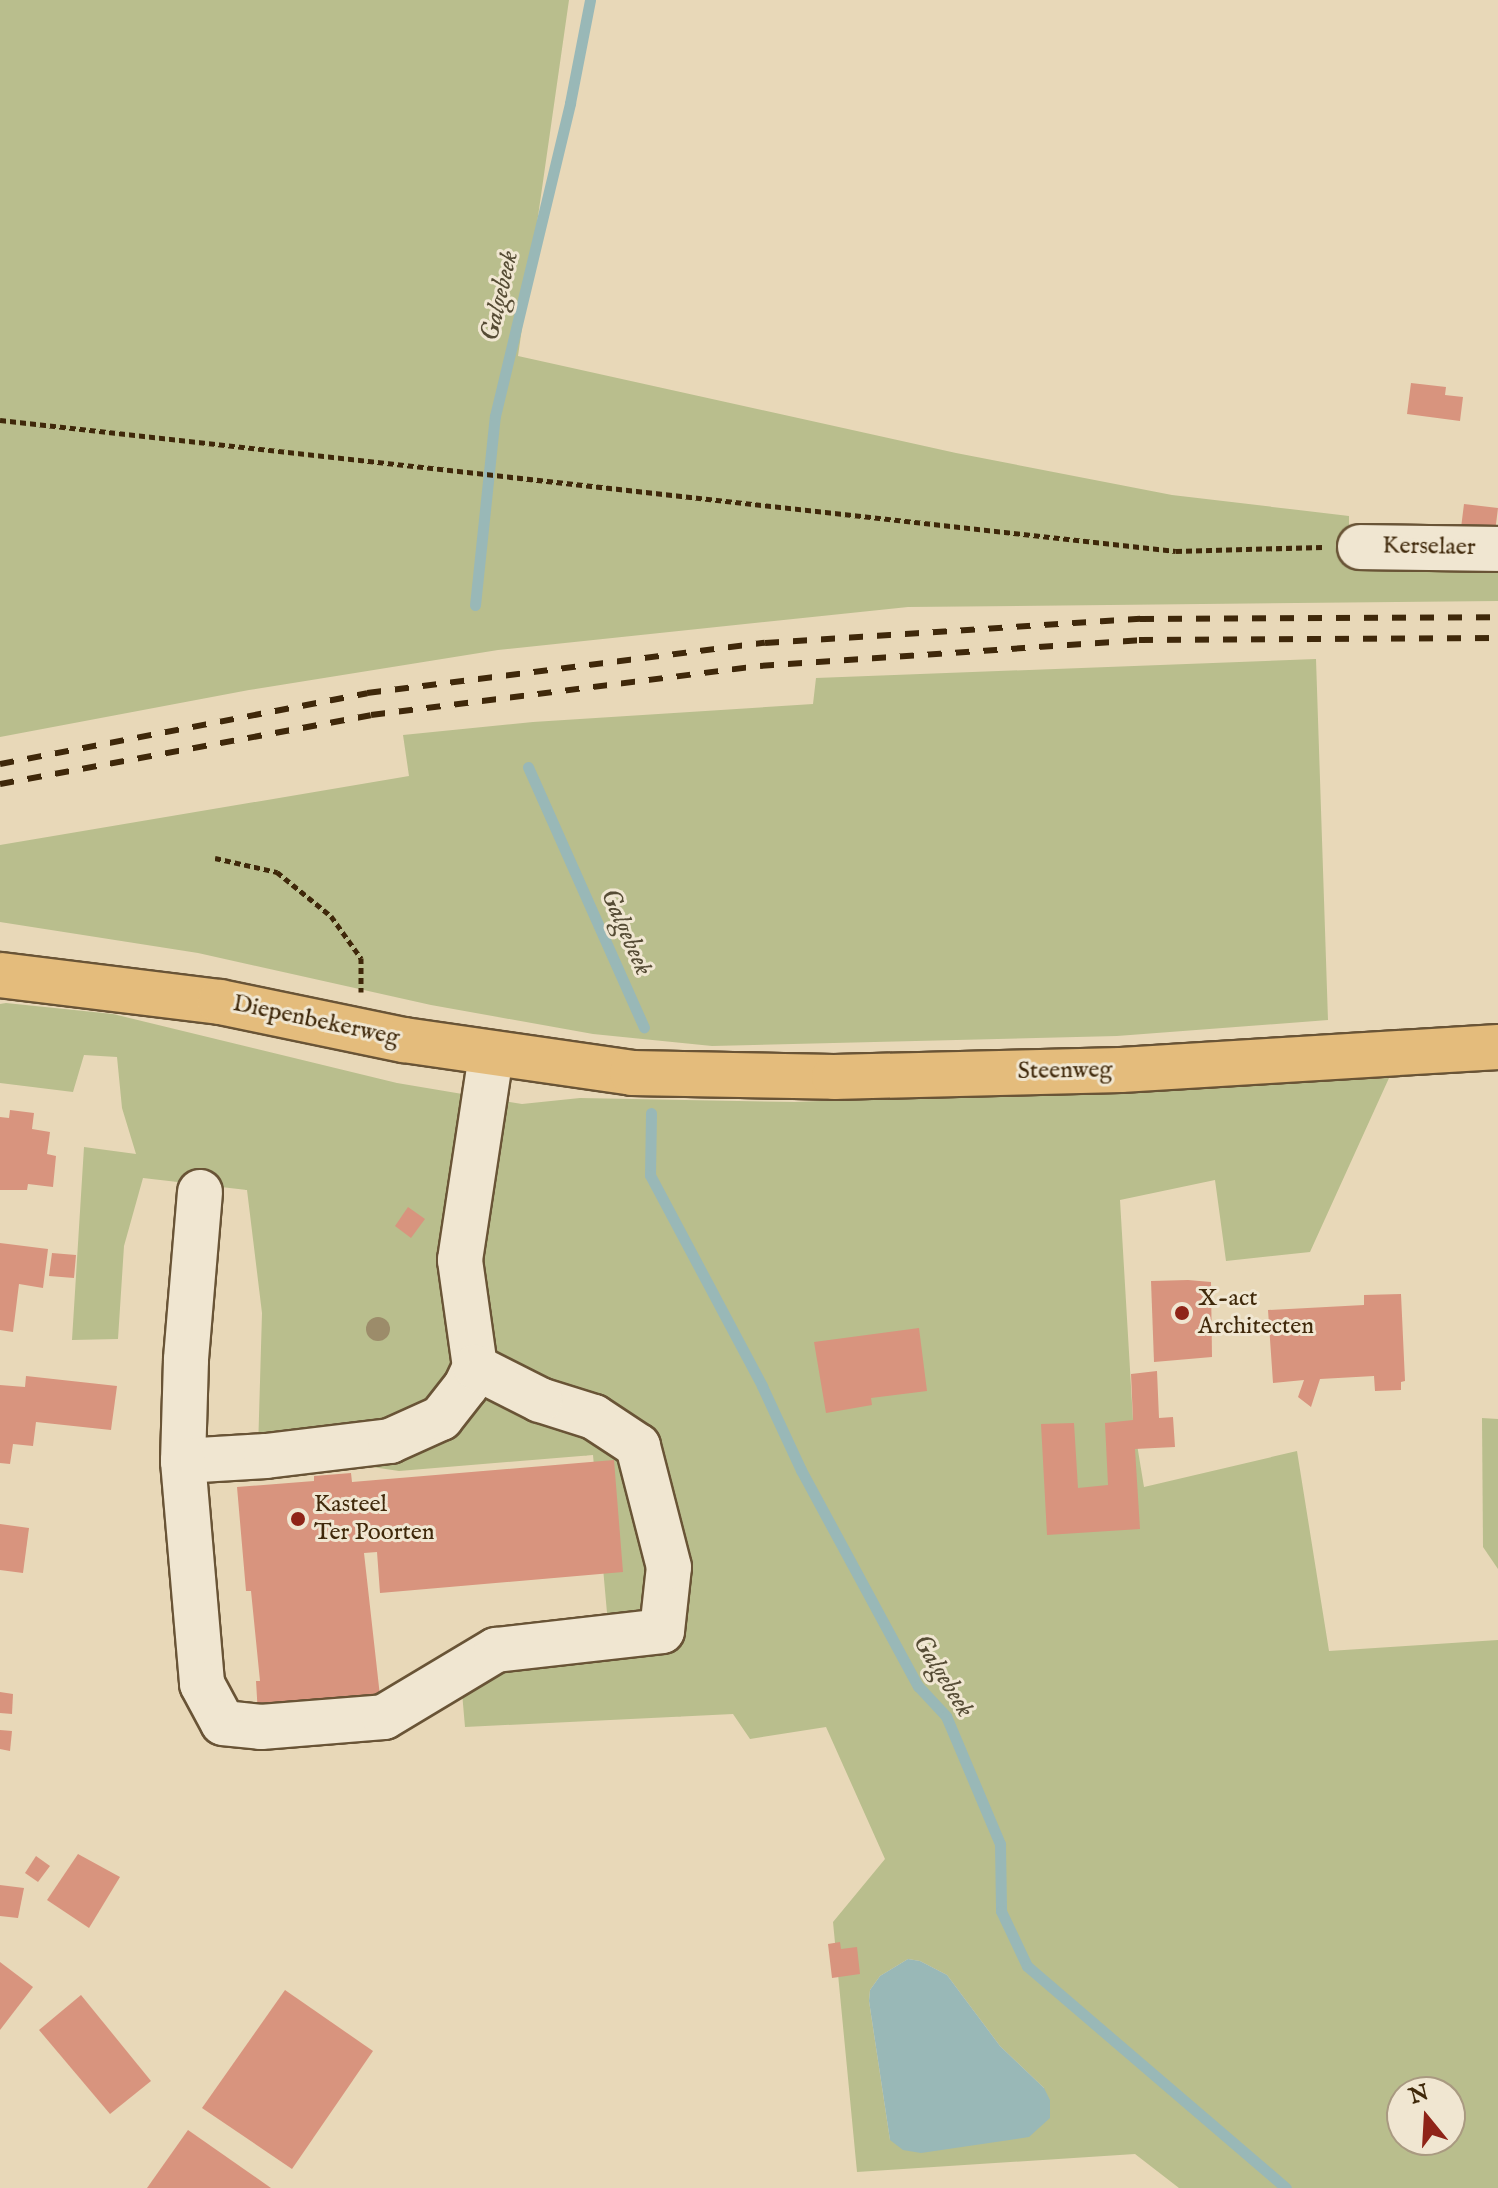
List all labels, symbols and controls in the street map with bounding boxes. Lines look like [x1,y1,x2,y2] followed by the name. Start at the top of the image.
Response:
[474,248,526,344] water label: Galgebeek
[1382,532,1476,562] street label: Kerselaer
[593,884,659,980] water label: Galgebeek
[230,989,402,1053] street label: Diepenbekerweg
[1017,1056,1113,1086] street label: Steenweg
[1198,1285,1314,1341] place label: X-act Architecten
[1173,1304,1191,1322] marker: X-act Architecten
[314,1491,435,1547] place label: Kasteel Ter Poorten
[289,1510,307,1528] marker: Kasteel Ter Poorten
[905,1629,981,1723] water label: Galgebeek
[1386,2076,1466,2156] north arrow
[1406,2079,1433,2111] text: N

